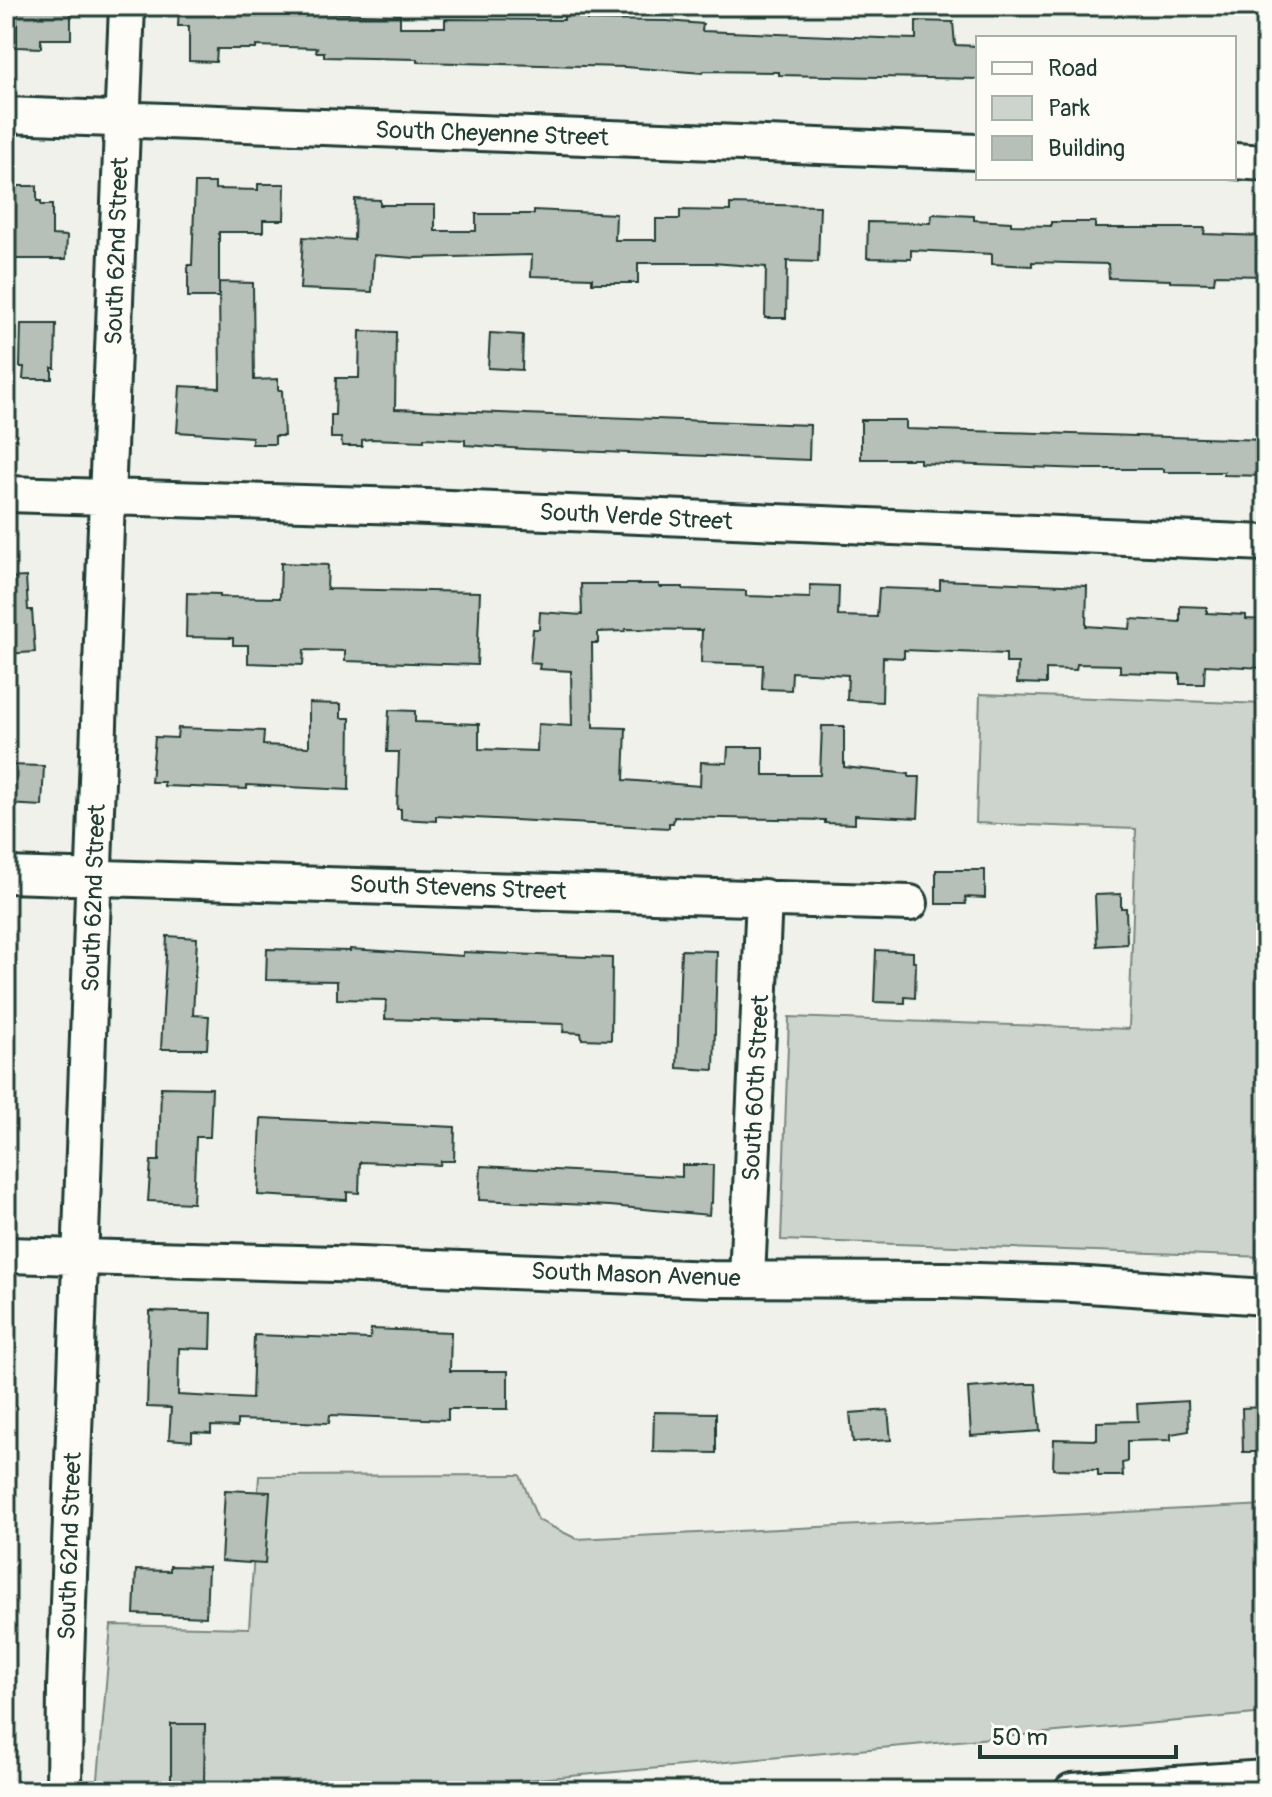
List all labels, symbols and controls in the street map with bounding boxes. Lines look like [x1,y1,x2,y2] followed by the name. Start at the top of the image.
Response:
[976,36,1236,180] legend
[1048,54,1098,83] text: Road
[1048,94,1090,123] text: Park
[375,115,610,153] street label: South Cheyenne Street
[1048,134,1125,163] text: Building
[99,156,135,346] street label: South 62nd Street
[539,497,734,537] street label: South Verde Street
[76,803,112,993] street label: South 62nd Street
[349,870,567,906] street label: South Stevens Street
[737,994,775,1182] street label: South 60th Street
[531,1257,741,1293] street label: South Mason Avenue
[52,1451,88,1641] street label: South 62nd Street
[980,1709,1176,1759] scale bar
[992,1723,1048,1752] text: 50 m

